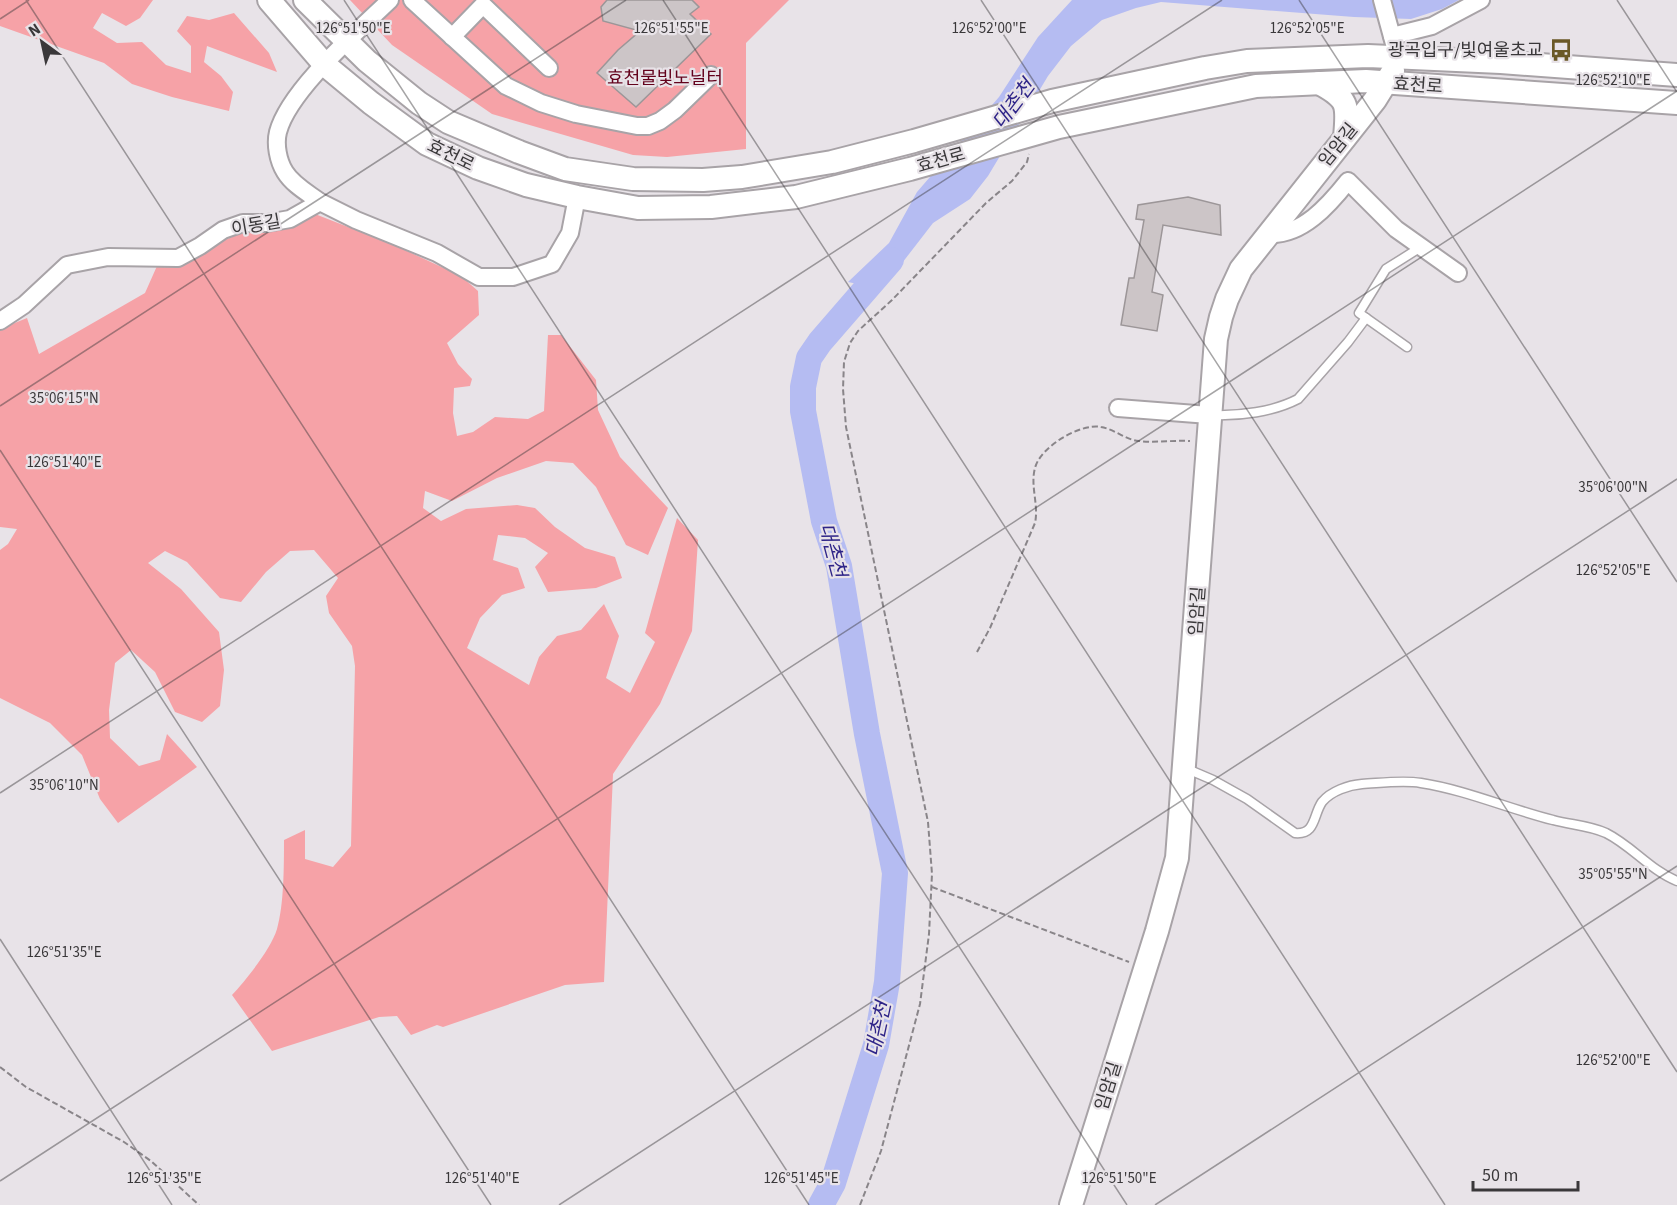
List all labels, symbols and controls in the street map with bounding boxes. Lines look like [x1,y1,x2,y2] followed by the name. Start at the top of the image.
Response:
[12,12,72,72] north arrow
[24,18,45,42] text: N
[315,18,391,39] text: 126°51'50"E
[633,18,709,39] text: 126°51'55"E
[951,18,1027,39] text: 126°52'00"E
[1269,18,1345,39] text: 126°52'05"E
[1548,37,1574,63] bus stop icon: 광곡입구/빛여울초교
[1388,38,1543,63] place label: 광곡입구/빛여울초교
[607,66,723,91] park label: 효천물빛노닐터
[1575,70,1651,91] text: 126°52'10"E
[1392,71,1444,100] street label: 효천로
[986,72,1043,135] water label: 대촌천
[1313,118,1364,172] street label: 임암길
[423,133,479,178] street label: 효천로
[914,142,968,179] street label: 효천로
[229,209,283,242] street label: 이동길
[29,388,99,409] text: 35°06'15"N
[26,452,102,473] text: 126°51'40"E
[1578,477,1648,498] text: 35°06'00"N
[811,520,853,583] water label: 대촌천
[1575,560,1651,581] text: 126°52'05"E
[1183,585,1212,637] street label: 임암길
[29,775,99,796] text: 35°06'10"N
[1578,864,1648,885] text: 35°05'55"N
[26,942,102,963] text: 126°51'35"E
[860,997,899,1059] water label: 대촌천
[1575,1050,1651,1071] text: 126°52'00"E
[1089,1059,1128,1114] street label: 임암길
[1473,1154,1578,1192] scale bar
[1482,1163,1518,1188] text: 50 m
[126,1168,202,1189] text: 126°51'35"E
[444,1168,520,1189] text: 126°51'40"E
[763,1168,839,1189] text: 126°51'45"E
[1081,1168,1157,1189] text: 126°51'50"E

